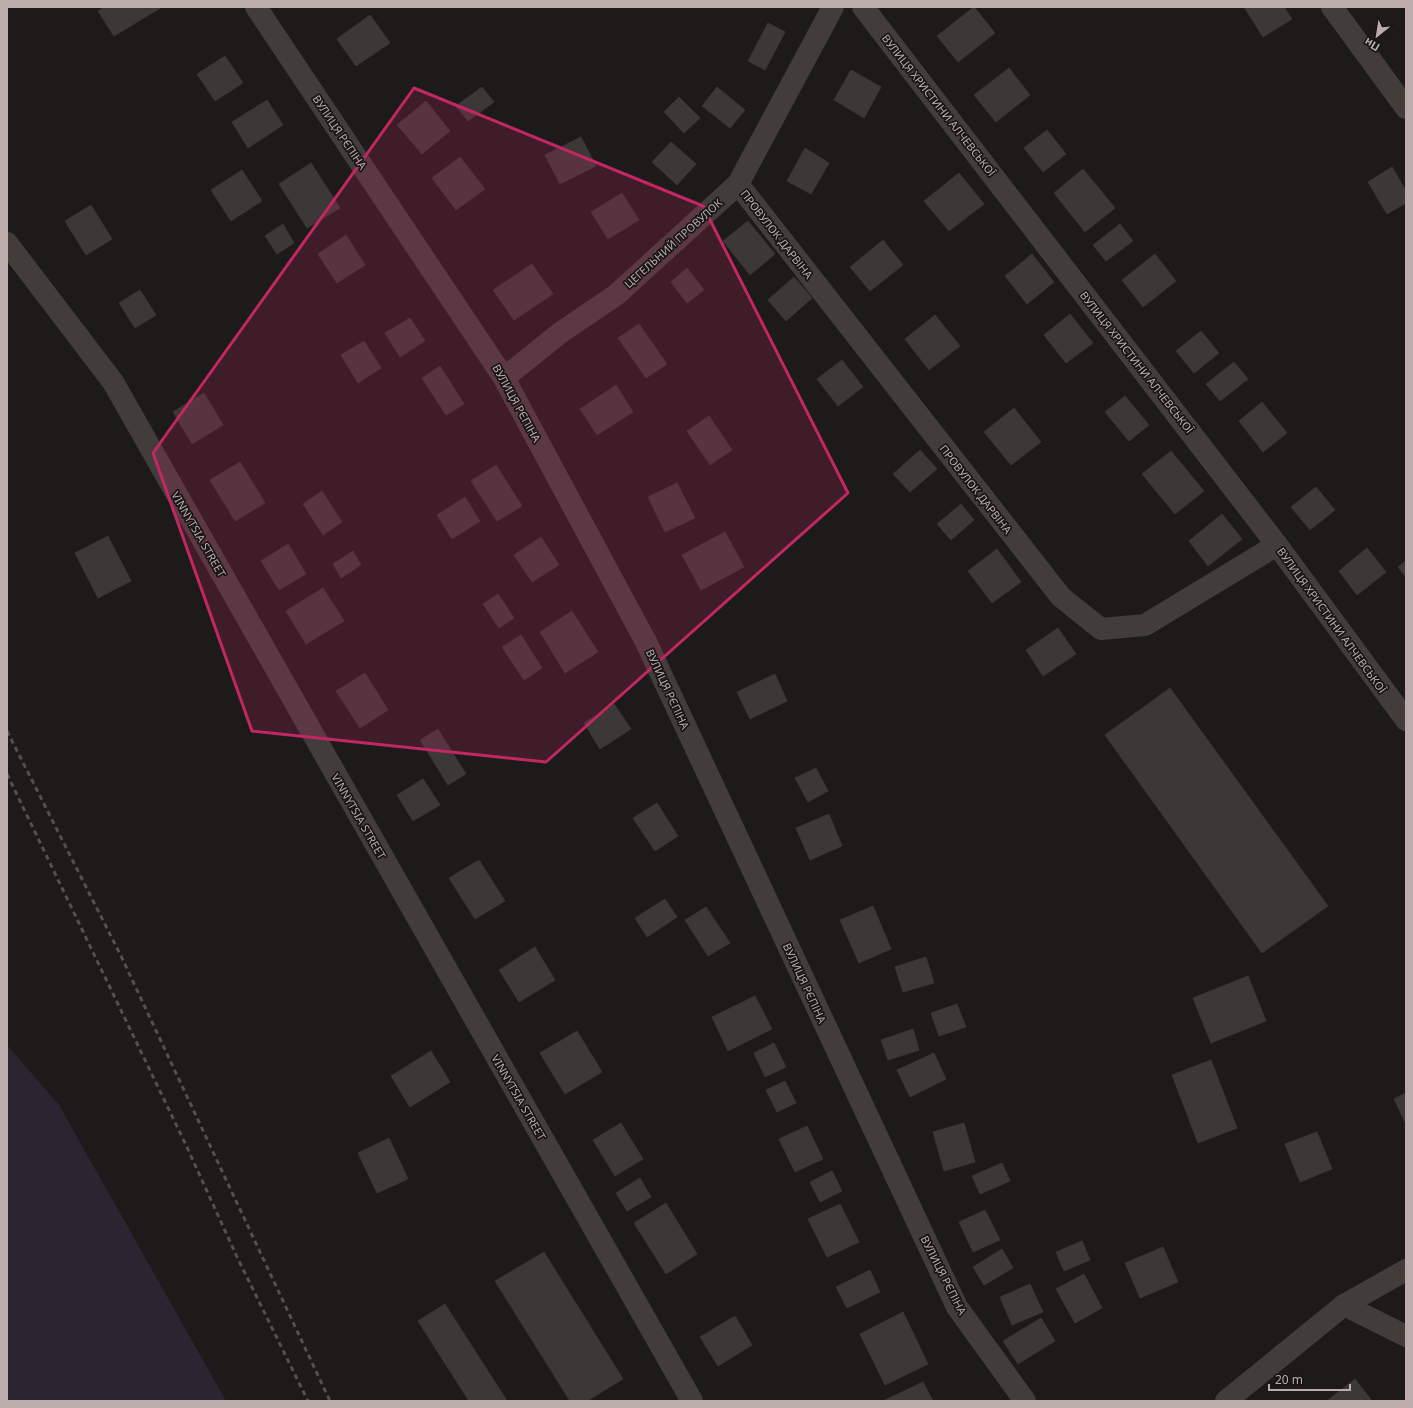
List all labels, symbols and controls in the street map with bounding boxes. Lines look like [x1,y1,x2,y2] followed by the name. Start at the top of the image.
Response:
[1357,16,1397,56] north arrow
[879,31,999,179] street label: ВУЛИЦЯ ХРИСТИНИ АЛЧЕВСЬКОЇ
[1361,35,1382,55] text: Пн
[309,92,371,173] street label: ВУЛИЦЯ РЄПІНА
[738,186,817,282] street label: ПРОВУЛОК ДАРВІНА
[621,195,725,291] street label: ЦЕГЕЛЬНИЙ ПРОВУЛОК
[1077,288,1197,436] street label: ВУЛИЦЯ ХРИСТИНИ АЛЧЕВСЬКОЇ
[489,361,545,446] street label: ВУЛИЦЯ РЄПІНА
[937,441,1016,537] street label: ПРОВУЛОК ДАРВІНА
[168,489,230,579] street label: VINNYTSIA STREET
[1274,544,1390,696] street label: ВУЛИЦЯ ХРИСТИНИ АЛЧЕВСЬКОЇ
[643,646,694,732] street label: ВУЛИЦЯ РЄПІНА
[328,771,390,861] street label: VINNYTSIA STREET
[780,940,831,1026] street label: ВУЛИЦЯ РЄПІНА
[488,1052,550,1142] street label: VINNYTSIA STREET
[918,1233,971,1318] street label: ВУЛИЦЯ РЄПІНА
[1269,1366,1350,1392] scale bar
[1275,1371,1303,1388] text: 20 m

